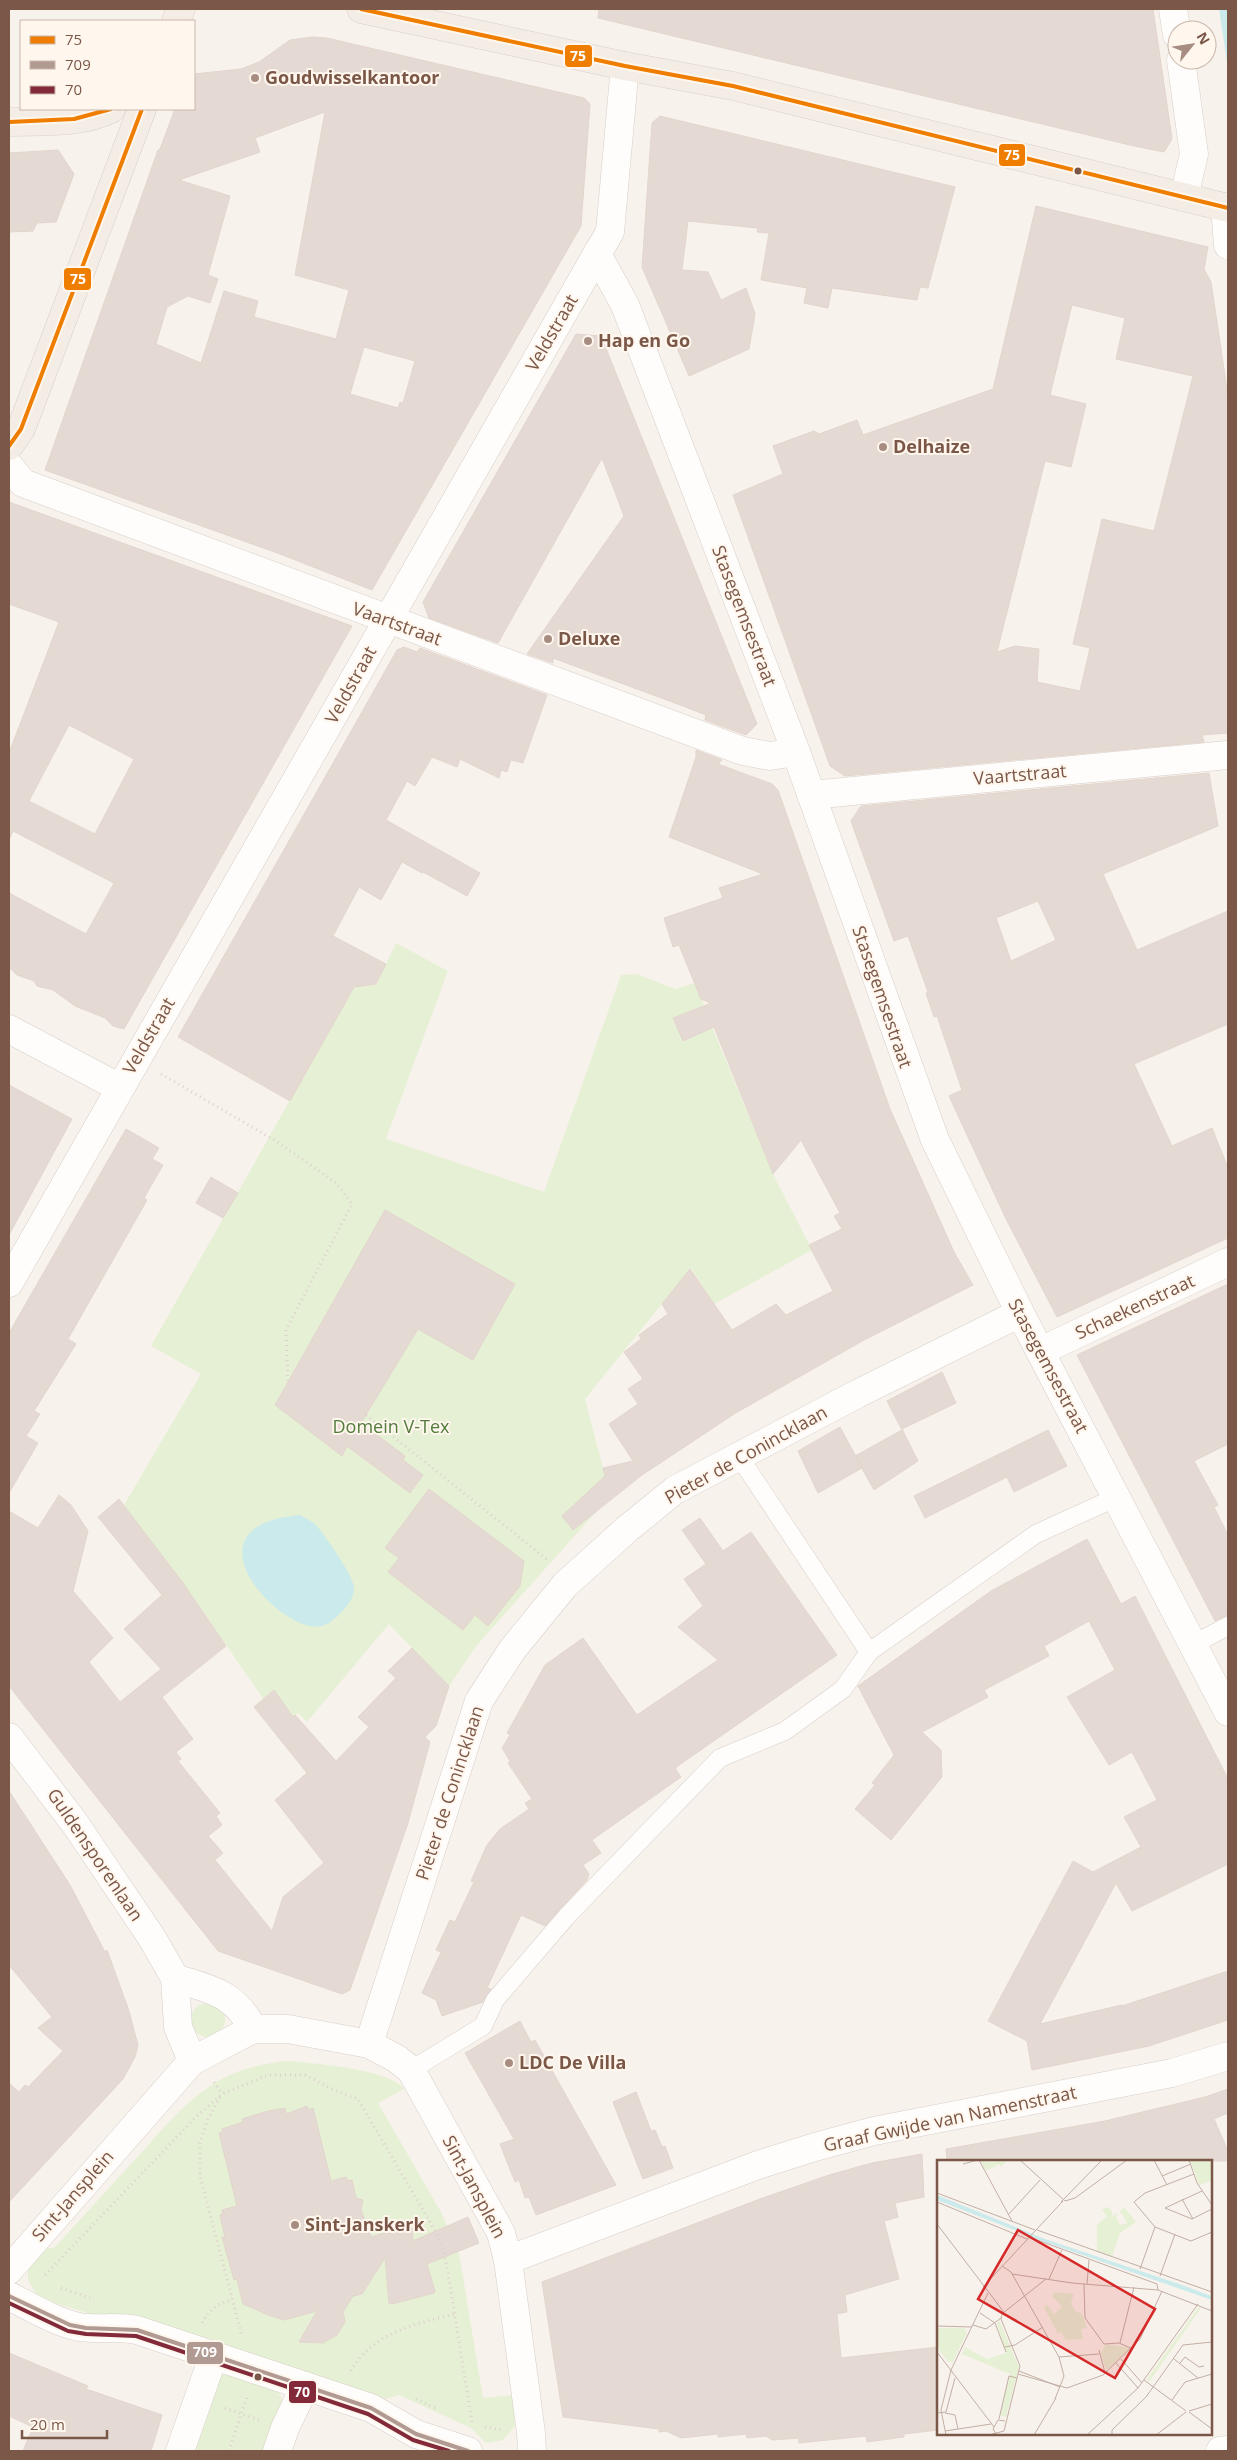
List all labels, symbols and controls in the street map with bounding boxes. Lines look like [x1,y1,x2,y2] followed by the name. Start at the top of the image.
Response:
[20,20,195,110] legend
[1167,20,1217,70] north arrow
[65,29,82,49] text: 75
[1193,29,1215,48] text: N
[564,44,593,68] line badge: 75
[570,46,586,65] text: 75
[65,54,91,74] text: 709
[265,65,439,89] place label: Goudwisselkantoor
[249,72,261,84] marker: Goudwisselkantoor
[65,79,82,99] text: 70
[998,143,1026,167] line badge: 75
[1004,145,1020,164] text: 75
[1073,166,1083,176] unlabelled marker
[63,267,92,291] line badge: 75
[70,269,86,288] text: 75
[519,290,583,375] street label: Veldstraat
[598,328,690,352] place label: Hap en Go
[582,335,594,347] marker: Hap en Go
[893,434,970,458] place label: Delhaize
[877,441,889,453] marker: Delhaize
[707,542,783,689] street label: Stasegemsestraat
[349,596,445,650] street label: Vaartstraat
[558,626,620,650] place label: Deluxe
[542,633,554,645] marker: Deluxe
[319,641,381,728] street label: Veldstraat
[972,758,1067,790] street label: Vaartstraat
[847,922,919,1071] street label: Stasegemsestraat
[116,993,180,1078] street label: Veldstraat
[1071,1268,1198,1344] street label: Schaekenstraat
[1003,1294,1094,1437] street label: Stasegemsestraat
[660,1399,831,1509] street label: Pieter de Conincklaan
[333,1414,450,1438] park label: Domein V-Tex
[409,1702,489,1883] street label: Pieter de Conincklaan
[42,1783,149,1926] street label: Guldensporenlaan
[519,2050,626,2074] place label: LDC De Villa
[503,2057,515,2069] marker: LDC De Villa
[821,2079,1078,2157] street label: Graaf Gwijde van Namenstraat
[438,2131,512,2242] street label: Sint-Jansplein
[26,2145,118,2246] street label: Sint-Jansplein
[937,2160,1212,2435] inset map
[305,2212,425,2236] place label: Sint-Janskerk
[289,2219,301,2231] marker: Sint-Janskerk
[186,2341,224,2365] line badge: 709
[193,2342,217,2361] text: 709
[253,2372,263,2382] unlabelled marker
[288,2380,317,2404] line badge: 70
[294,2382,310,2401] text: 70
[22,2408,108,2440] scale bar
[30,2414,65,2434] text: 20 m

